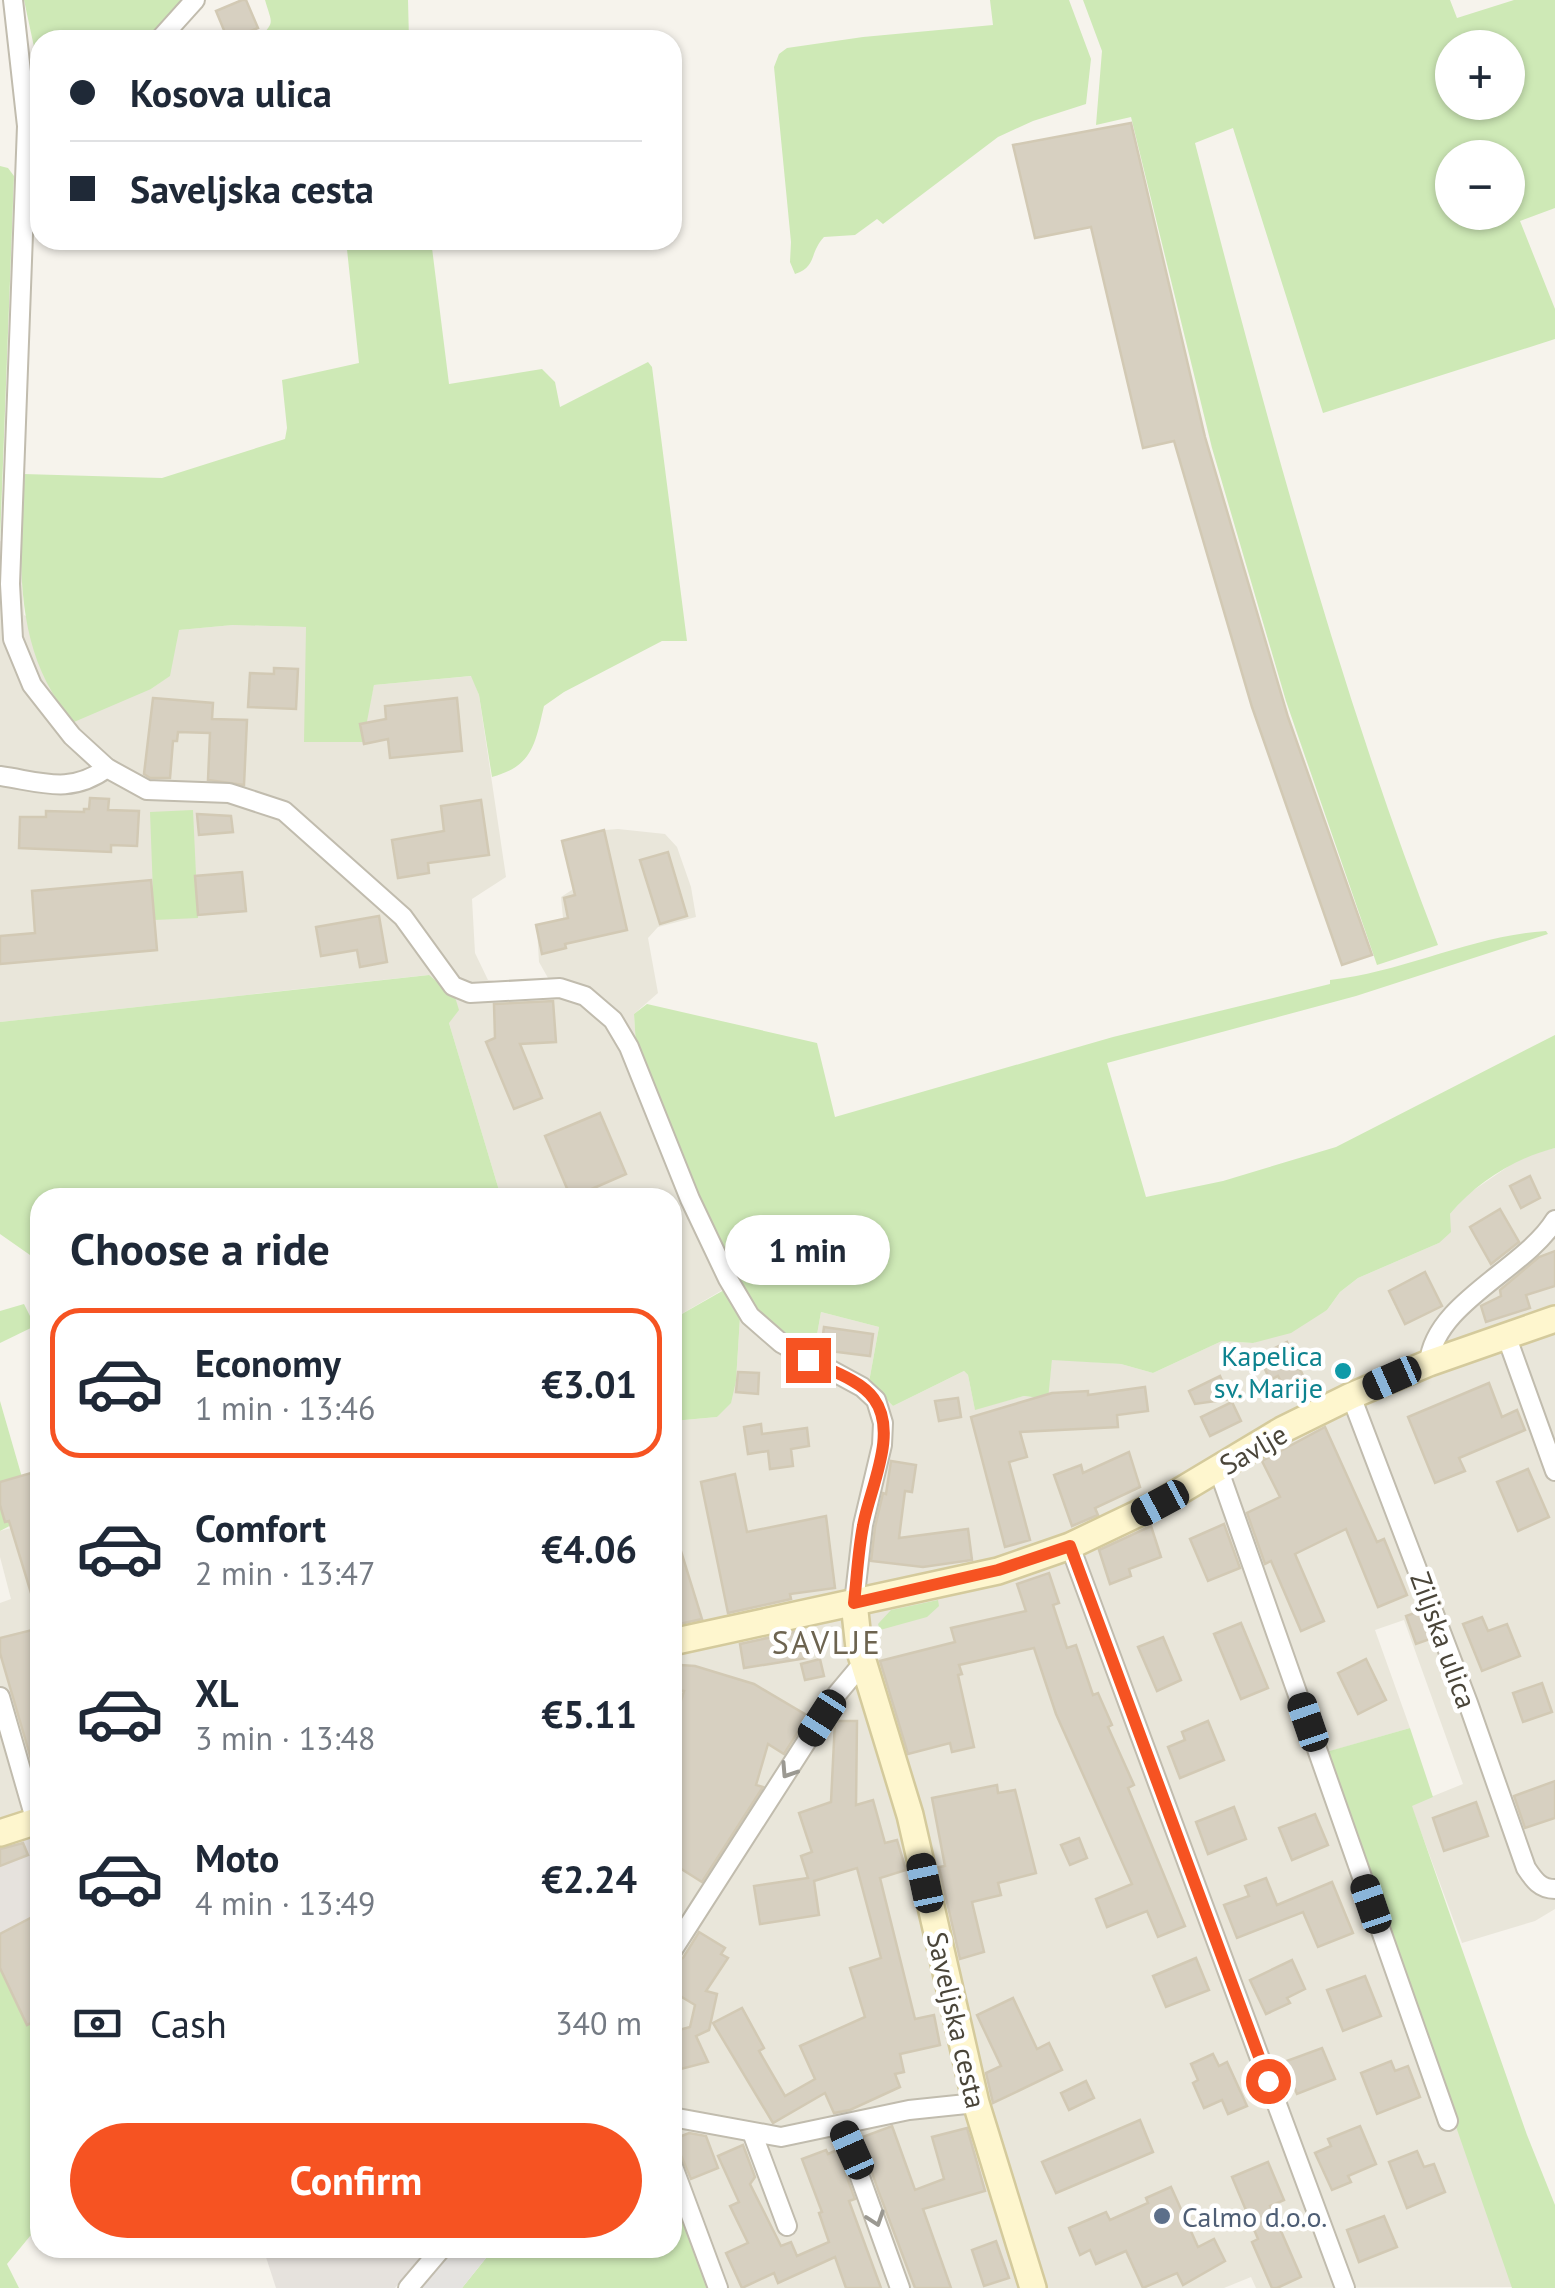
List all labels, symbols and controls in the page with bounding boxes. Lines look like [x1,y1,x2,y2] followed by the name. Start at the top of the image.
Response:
[1435,30,1525,230] map controls
[1435,30,1525,120] button: +
[130,68,332,117] text: Kosova ulica
[1435,140,1525,230] button: −
[130,164,374,213] text: Saveljska cesta
[726,1215,890,1285] callout: 1 min
[70,1219,330,1277] text: Choose a ride
[768,1229,847,1271] text: 1 min
[1214,1337,1323,1406] place label: Kapelica sv. Marije
[75,1338,165,1428] icon: car
[195,1338,341,1387] text: Economy
[786,1338,831,1383] route end
[1358,1352,1426,1404] car
[541,1359,637,1408] text: €3.01
[1332,1360,1354,1382] marker: Kapelica sv. Marije
[195,1387,375,1429] text: 1 min · 13:46
[1213,1415,1293,1483] street label: Savlje
[1126,1476,1194,1530] car
[75,1503,165,1593] icon: car
[195,1503,326,1552] text: Comfort
[541,1524,637,1573] text: €4.06
[195,1552,375,1594] text: 2 min · 13:47
[1402,1567,1486,1713] street label: Ziljska ulica
[772,1621,882,1663] district label: SAVLJE
[75,1668,165,1758] icon: car
[195,1668,239,1717] text: XL
[793,1685,851,1751] car
[541,1689,637,1738] text: €5.11
[1284,1689,1332,1755] car
[195,1717,375,1759] text: 3 min · 13:48
[781,1761,800,1779] one-way arrow
[75,1833,165,1923] icon: car
[195,1833,279,1882] text: Moto
[904,1851,946,1915] car
[541,1854,637,1903] text: €2.24
[1347,1871,1395,1937] car
[195,1882,375,1924] text: 4 min · 13:49
[919,1928,995,2112] street label: Saveljska cesta
[70,1996,125,2051] icon: cash
[150,1999,227,2048] text: Cash
[555,2002,642,2044] text: 340 m
[1246,2059,1291,2104] route start
[826,2116,878,2184] car
[70,2123,642,2238] button: Confirm
[1182,2198,1327,2235] place label: Calmo d.o.o.
[1151,2205,1173,2227] marker: Calmo d.o.o.
[864,2210,884,2227] one-way arrow

